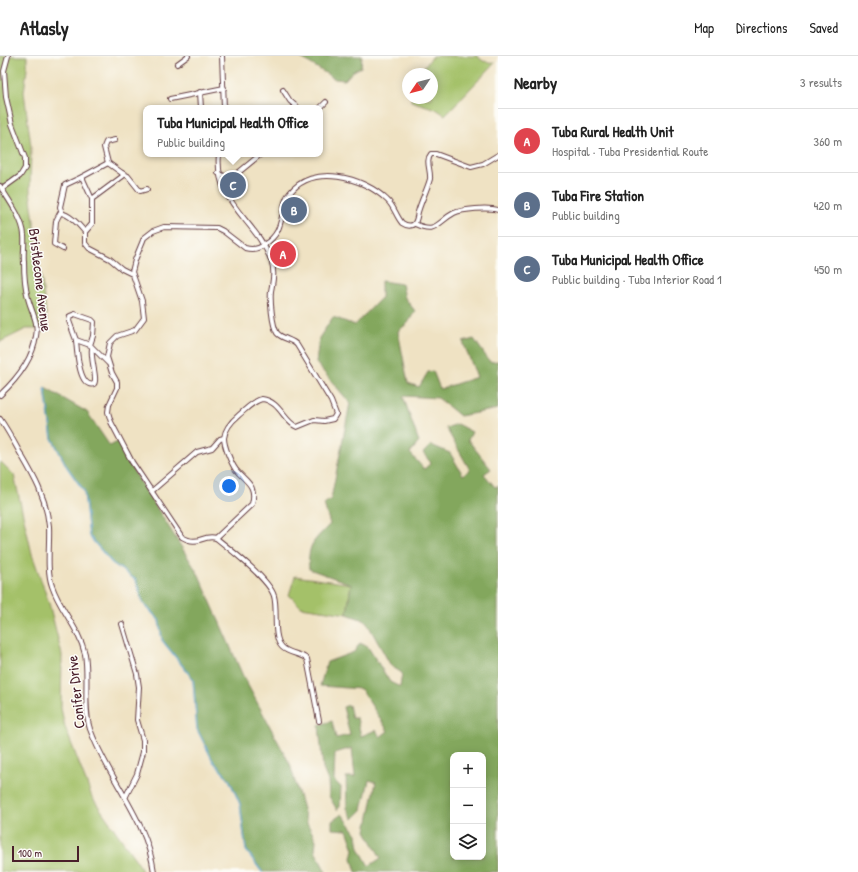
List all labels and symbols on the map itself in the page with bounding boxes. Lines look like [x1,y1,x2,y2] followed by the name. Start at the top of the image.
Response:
[402,68,438,104] north arrow
[220,170,246,200] pin: C
[281,195,307,225] pin: B
[24,227,57,333] street label: Bristlecone Avenue
[270,239,296,269] pin: A
[219,476,239,496] your location
[61,655,90,730] street label: Conifer Drive
[12,844,79,863] scale bar

